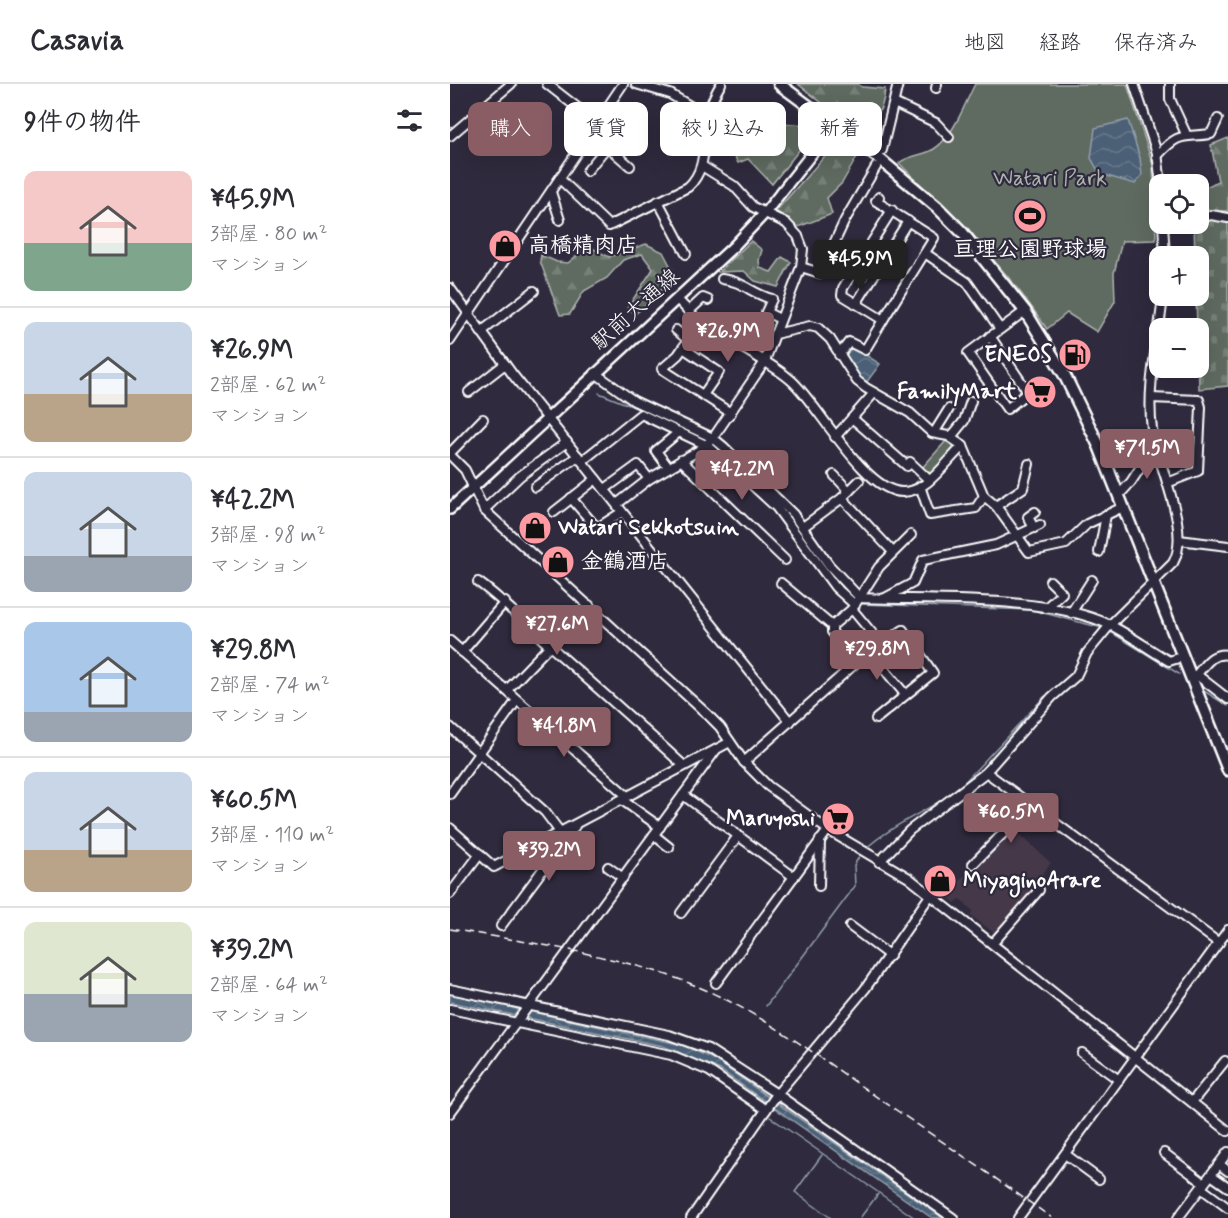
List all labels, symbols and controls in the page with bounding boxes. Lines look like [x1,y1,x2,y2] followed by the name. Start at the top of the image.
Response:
[30,23,124,60] text: Casavia
[964,29,1006,57] text: 地図
[1039,29,1081,57] text: 経路
[1114,29,1198,57] text: 保存済み
[468,102,552,156] chip: 購入
[564,102,648,156] chip: 賃貸
[660,102,786,156] chip: 絞り込み
[798,102,882,156] chip: 新着
[393,104,426,137] icon: filters
[24,106,141,140] text: 9件の物件
[993,165,1107,193] park label: Watari Park
[1149,174,1209,378] map controls
[1149,174,1209,234] button: locate
[210,183,295,217] text: ¥45.9M
[72,195,144,267] icon: home
[1012,198,1048,234] sports icon: 亘理公園野球場
[210,221,327,248] text: 3部屋 · 80 m²
[487,228,523,264] shop icon: 高橋精肉店
[528,232,638,260] place label: 高橋精肉店
[953,236,1107,264] place label: 亘理公園野球場
[811,240,909,291] pin: ¥45.9M
[827,246,893,273] text: ¥45.9M
[1149,246,1209,306] button: +
[210,252,309,279] text: マンション
[586,263,686,357] street label: 駅前大通線
[679,312,777,363] pin: ¥26.9M
[696,318,760,345] text: ¥26.9M
[1149,318,1209,378] button: −
[210,334,293,368] text: ¥26.9M
[1057,337,1093,373] fuel station icon: ENEOS
[984,341,1053,369] place label: ENEOS
[72,346,144,418] icon: home
[210,372,326,399] text: 2部屋 · 62 m²
[1022,374,1058,410] supermarket icon: FamilyMart
[897,378,1018,407] place label: FamilyMart
[210,403,309,430] text: マンション
[1098,429,1196,480] pin: ¥71.5M
[1114,435,1180,462] text: ¥71.5M
[693,450,791,501] pin: ¥42.2M
[709,456,775,483] text: ¥42.2M
[210,484,295,518] text: ¥42.2M
[72,496,144,568] icon: home
[517,510,553,546] shop icon: Watari Sekkotsuin
[557,514,739,542] place label: Watari Sekkotsuin
[210,522,325,549] text: 3部屋 · 98 m²
[540,544,576,580] shop icon: 金鶴酒店
[581,548,669,576] place label: 金鶴酒店
[210,553,309,580] text: マンション
[508,605,606,656] pin: ¥27.6M
[525,611,589,638] text: ¥27.6M
[828,630,926,681] pin: ¥29.8M
[210,634,296,668] text: ¥29.8M
[844,636,910,663] text: ¥29.8M
[72,646,144,718] icon: home
[210,672,330,699] text: 2部屋 · 74 m²
[210,703,309,730] text: マンション
[515,707,613,758] pin: ¥41.8M
[532,713,596,740] text: ¥41.8M
[210,784,297,818] text: ¥60.5M
[962,793,1060,844] pin: ¥60.5M
[72,796,144,868] icon: home
[978,799,1044,826] text: ¥60.5M
[820,801,856,837] supermarket icon: Maruyoshi
[726,805,815,833] place label: Maruyoshi
[210,822,334,849] text: 3部屋 · 110 m²
[500,831,598,882] pin: ¥39.2M
[517,837,581,864] text: ¥39.2M
[210,853,309,880] text: マンション
[922,863,958,899] shop icon: MiyaginoArare
[963,867,1102,898] place label: MiyaginoArare
[210,934,293,968] text: ¥39.2M
[72,946,144,1018] icon: home
[210,972,328,999] text: 2部屋 · 64 m²
[210,1003,309,1030] text: マンション

